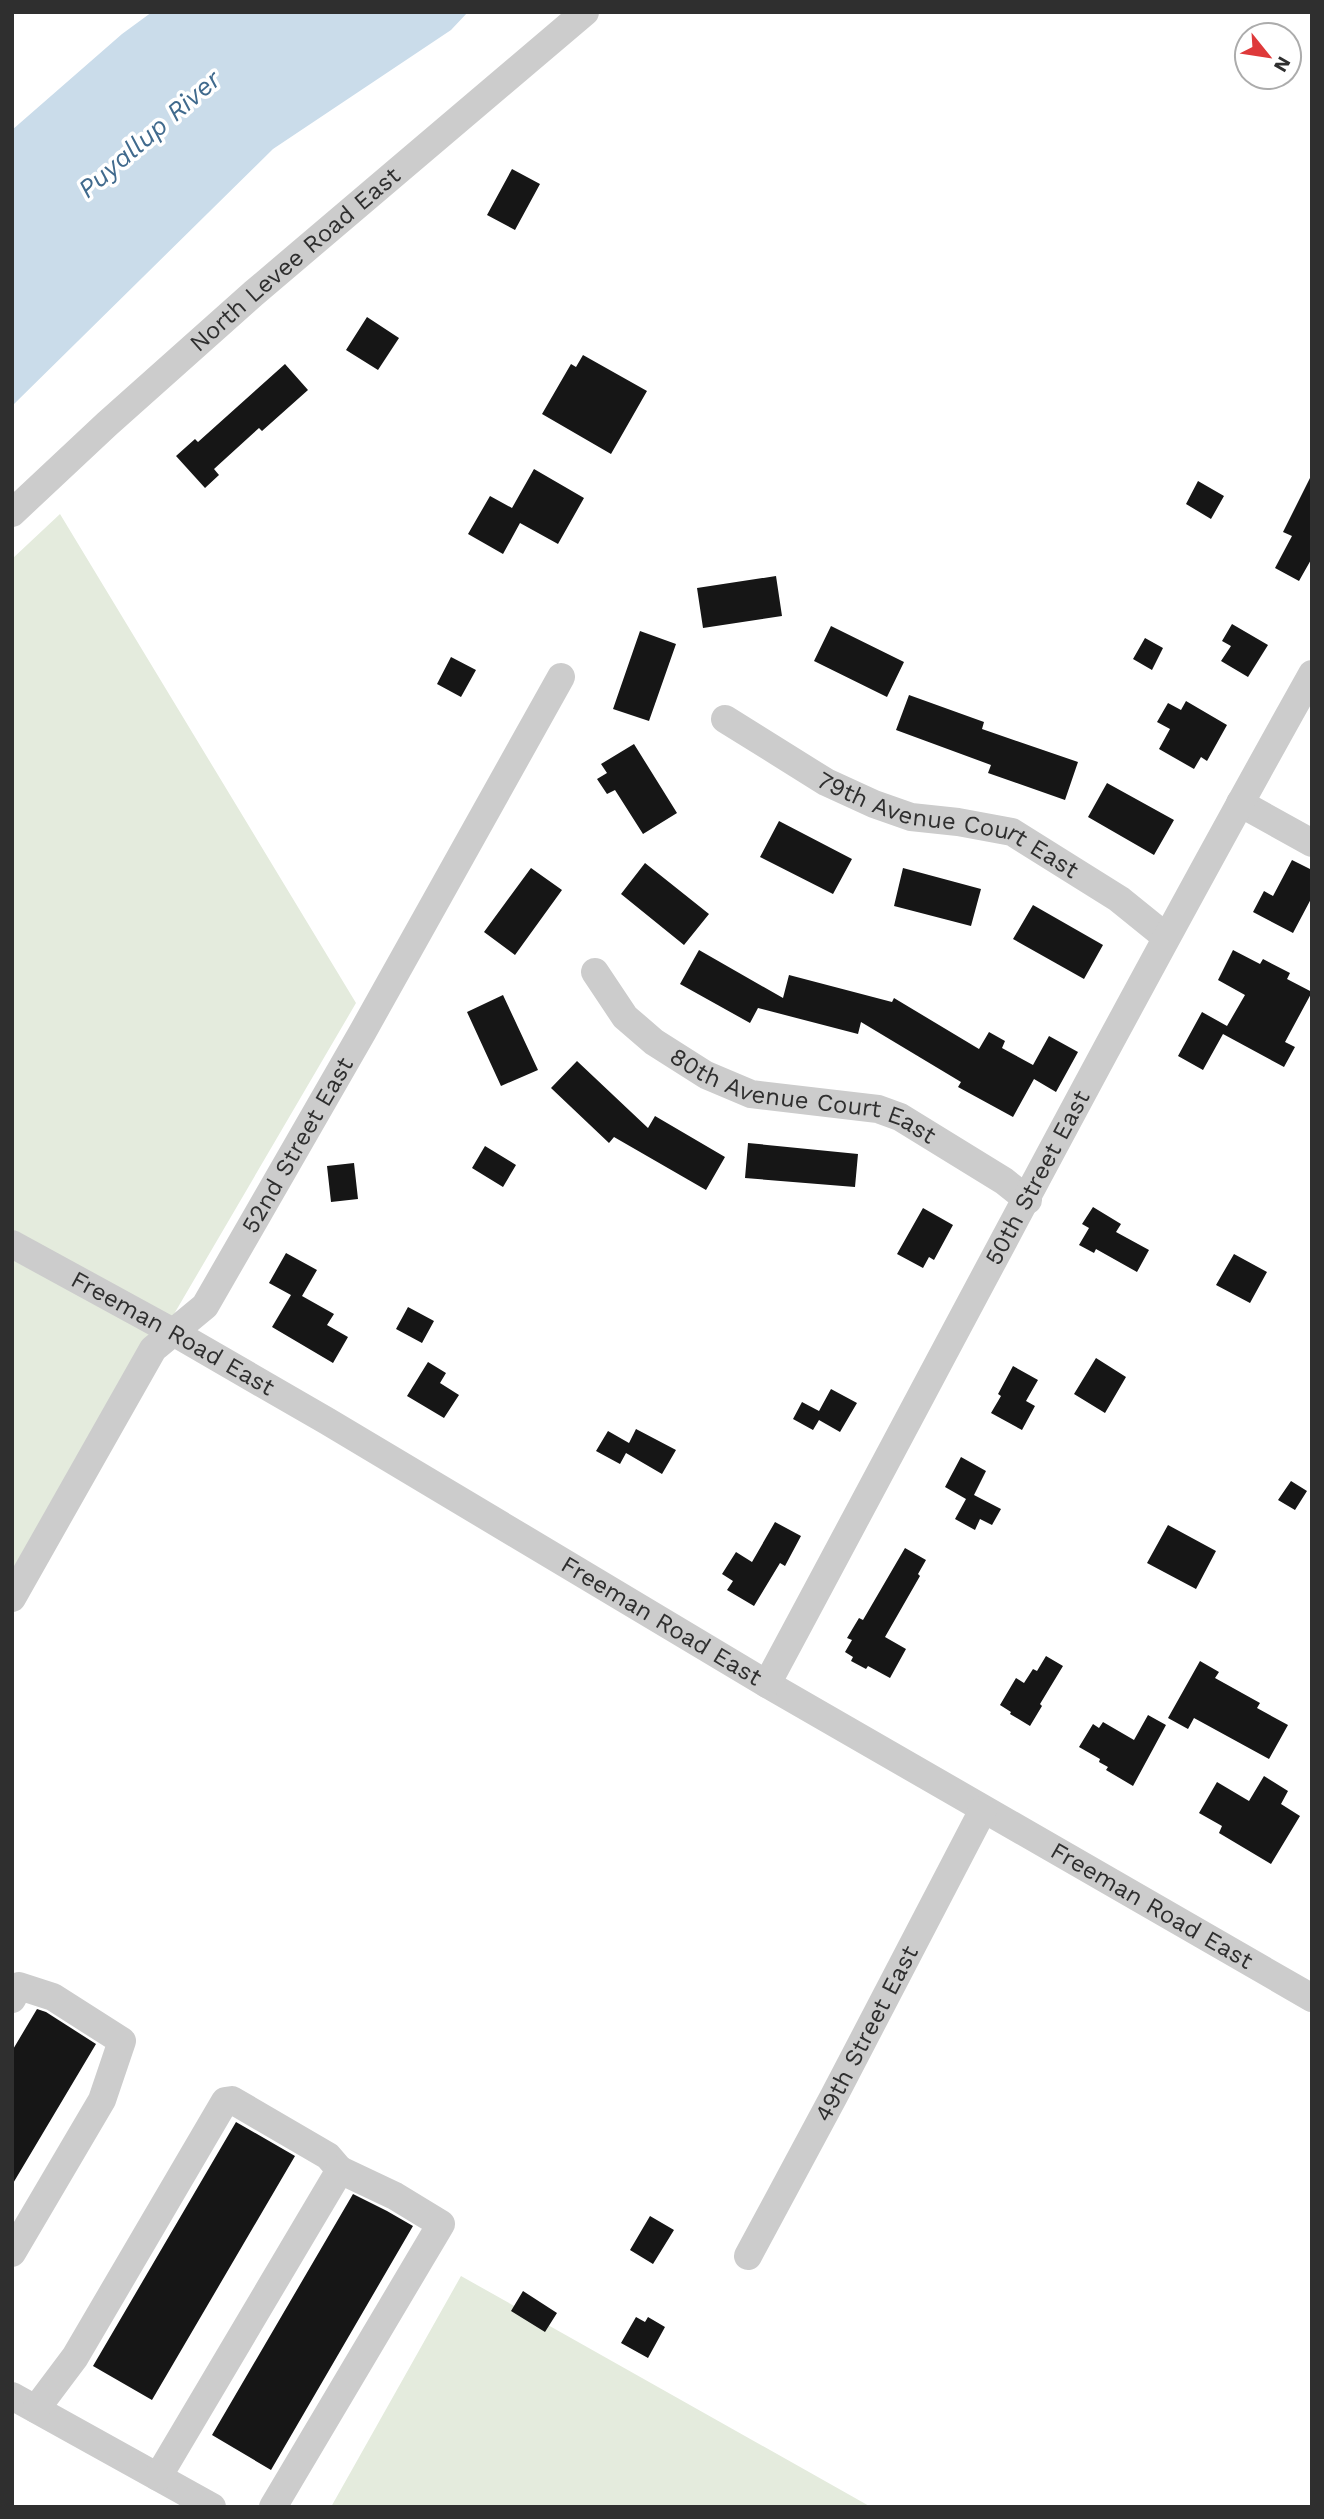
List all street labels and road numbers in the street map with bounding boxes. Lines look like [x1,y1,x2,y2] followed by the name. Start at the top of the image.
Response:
[184,161,406,358] street label: North Levee Road East
[812,766,1084,884] street label: 79th Avenue Court East
[665,1042,941,1150] street label: 80th Avenue Court East
[236,1052,359,1238] street label: 52nd Street East
[979,1086,1096,1270] street label: 50th Street East
[66,1265,279,1402] street label: Freeman Road East
[556,1550,767,1692] street label: Freeman Road East
[1046,1836,1258,1975] street label: Freeman Road East
[809,1941,924,2126] street label: 49th Street East

